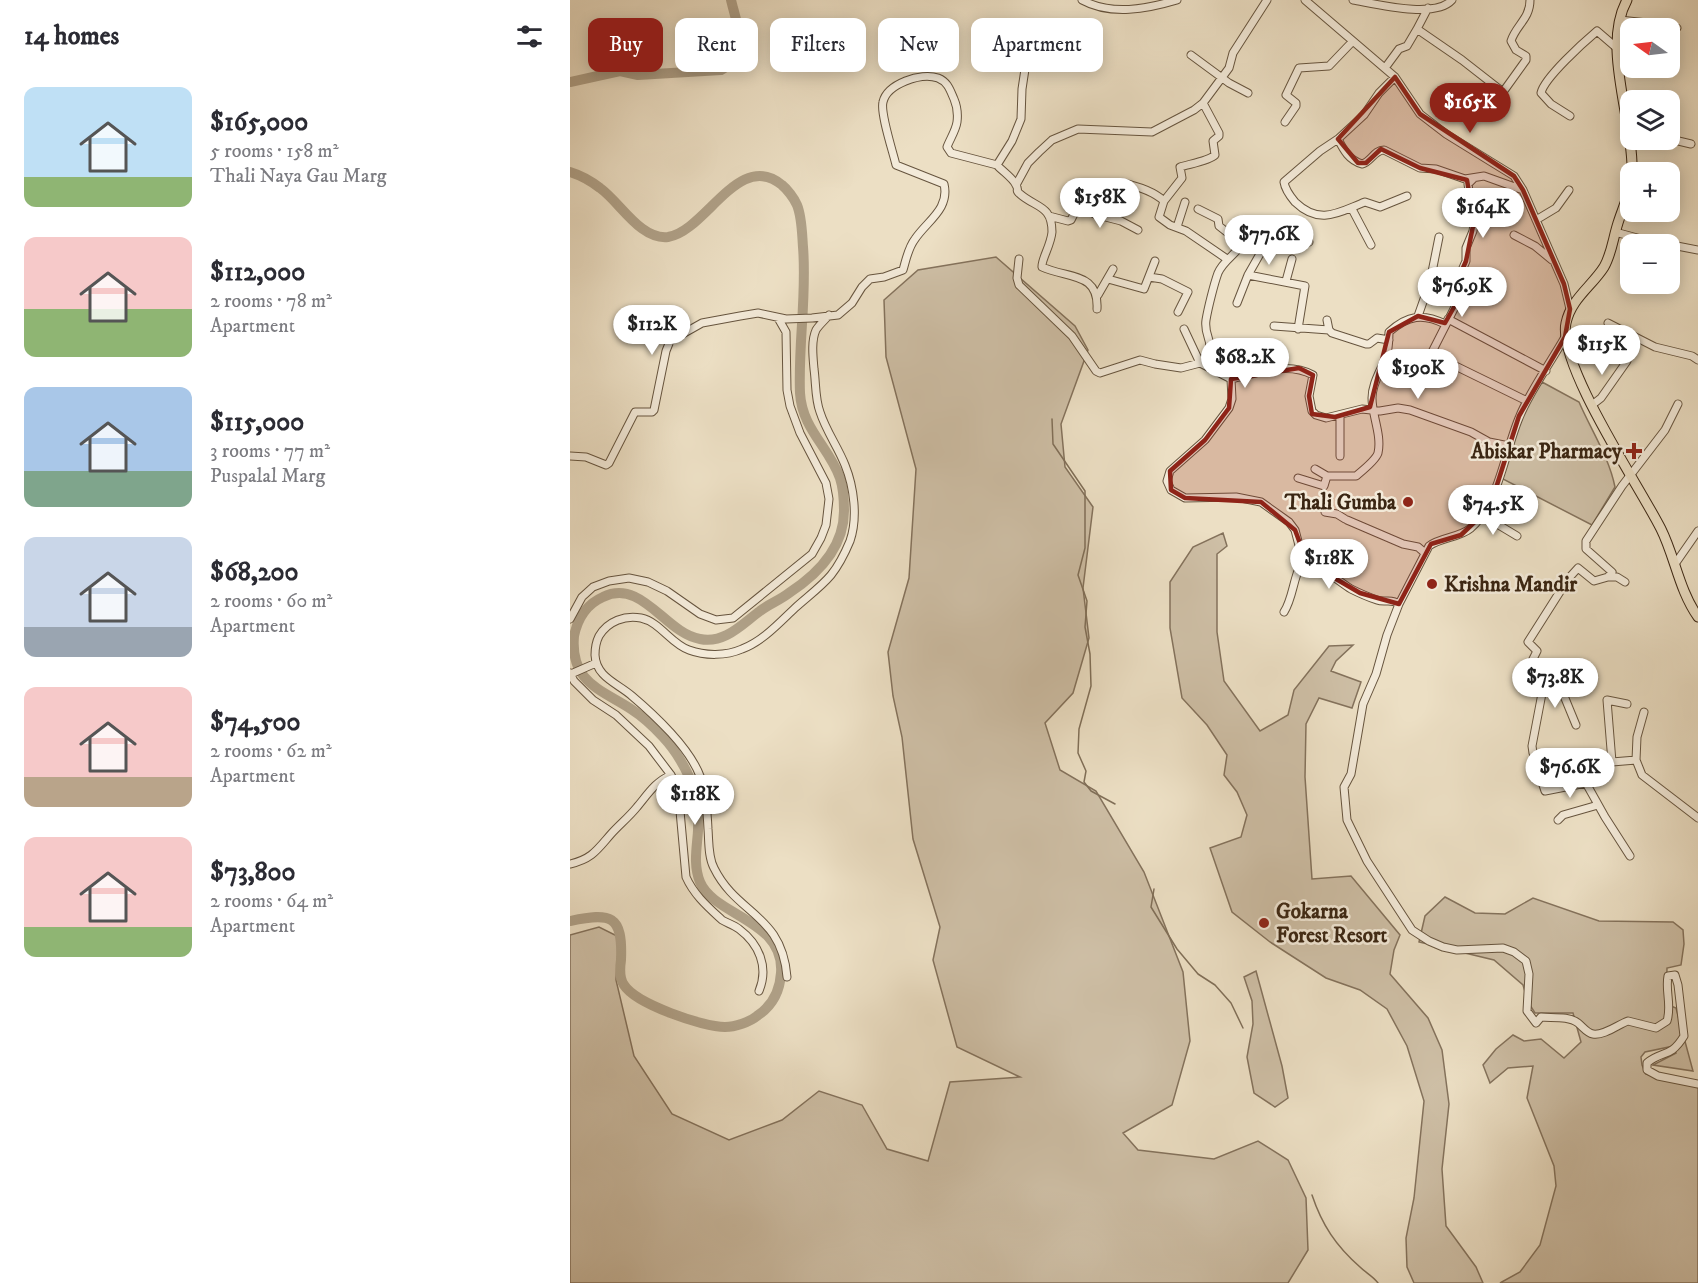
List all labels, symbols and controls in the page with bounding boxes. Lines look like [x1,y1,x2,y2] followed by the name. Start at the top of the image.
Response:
[588,18,663,72] chip: Buy
[675,18,758,72] chip: Rent
[770,18,866,72] chip: Filters
[878,18,959,72] chip: New
[971,18,1103,72] chip: Apartment
[1620,18,1680,78] north arrow
[1620,18,1680,294] map controls
[24,20,119,53] text: 14 homes
[513,20,546,53] icon: filters
[1428,83,1512,134] pin: $165K
[1444,90,1496,115] text: $165K
[1620,90,1680,150] button: layers
[210,106,308,139] text: $165,000
[72,111,144,183] icon: home
[210,139,339,164] text: 5 rooms · 158 m²
[1620,162,1680,222] button: +
[210,164,387,189] text: Thali Naya Gau Marg
[1058,178,1142,229] pin: $158K
[1074,185,1126,210] text: $158K
[1441,188,1525,239] pin: $164K
[1456,195,1510,220] text: $164K
[1220,215,1318,266] pin: $77.6K
[1238,222,1300,247] text: $77.6K
[1620,234,1680,294] button: −
[210,256,305,289] text: $112,000
[72,261,144,333] icon: home
[1413,267,1511,318] pin: $76.9K
[1432,274,1492,299] text: $76.9K
[210,289,332,314] text: 2 rooms · 78 m²
[610,305,694,356] pin: $112K
[627,312,677,337] text: $112K
[210,314,295,339] text: Apartment
[1560,325,1644,376] pin: $115K
[1577,332,1627,357] text: $115K
[1196,338,1294,389] pin: $68.2K
[1215,345,1275,370] text: $68.2K
[1376,349,1460,400] pin: $190K
[1392,356,1445,381] text: $190K
[210,406,304,439] text: $115,000
[72,411,144,483] icon: home
[210,439,330,464] text: 3 rooms · 77 m²
[1470,439,1623,465] place label: Abiskar Pharmacy
[1627,444,1641,458] marker: Abiskar Pharmacy
[210,464,325,489] text: Puspalal Marg
[1444,485,1542,536] pin: $74.5K
[1284,490,1397,516] place label: Thali Gumba
[1462,492,1524,517] text: $74.5K
[1401,495,1415,509] marker: Thali Gumba
[1287,539,1371,590] pin: $118K
[1304,546,1354,571] text: $118K
[210,556,299,589] text: $68,200
[72,561,144,633] icon: home
[1444,572,1578,598] place label: Krishna Mandir
[1425,577,1439,591] marker: Krishna Mandir
[210,589,332,614] text: 2 rooms · 60 m²
[210,614,295,639] text: Apartment
[1506,658,1604,709] pin: $73.8K
[1526,665,1584,690] text: $73.8K
[210,706,301,739] text: $74,500
[72,711,144,783] icon: home
[210,739,332,764] text: 2 rooms · 62 m²
[1521,748,1619,799] pin: $76.6K
[1540,755,1600,780] text: $76.6K
[210,764,295,789] text: Apartment
[653,775,737,826] pin: $118K
[670,782,720,807] text: $118K
[210,856,296,889] text: $73,800
[72,861,144,933] icon: home
[210,889,333,914] text: 2 rooms · 64 m²
[1276,899,1388,949] place label: Gokarna Forest Resort
[210,914,295,939] text: Apartment
[1257,916,1271,930] marker: Gokarna Forest Resort

